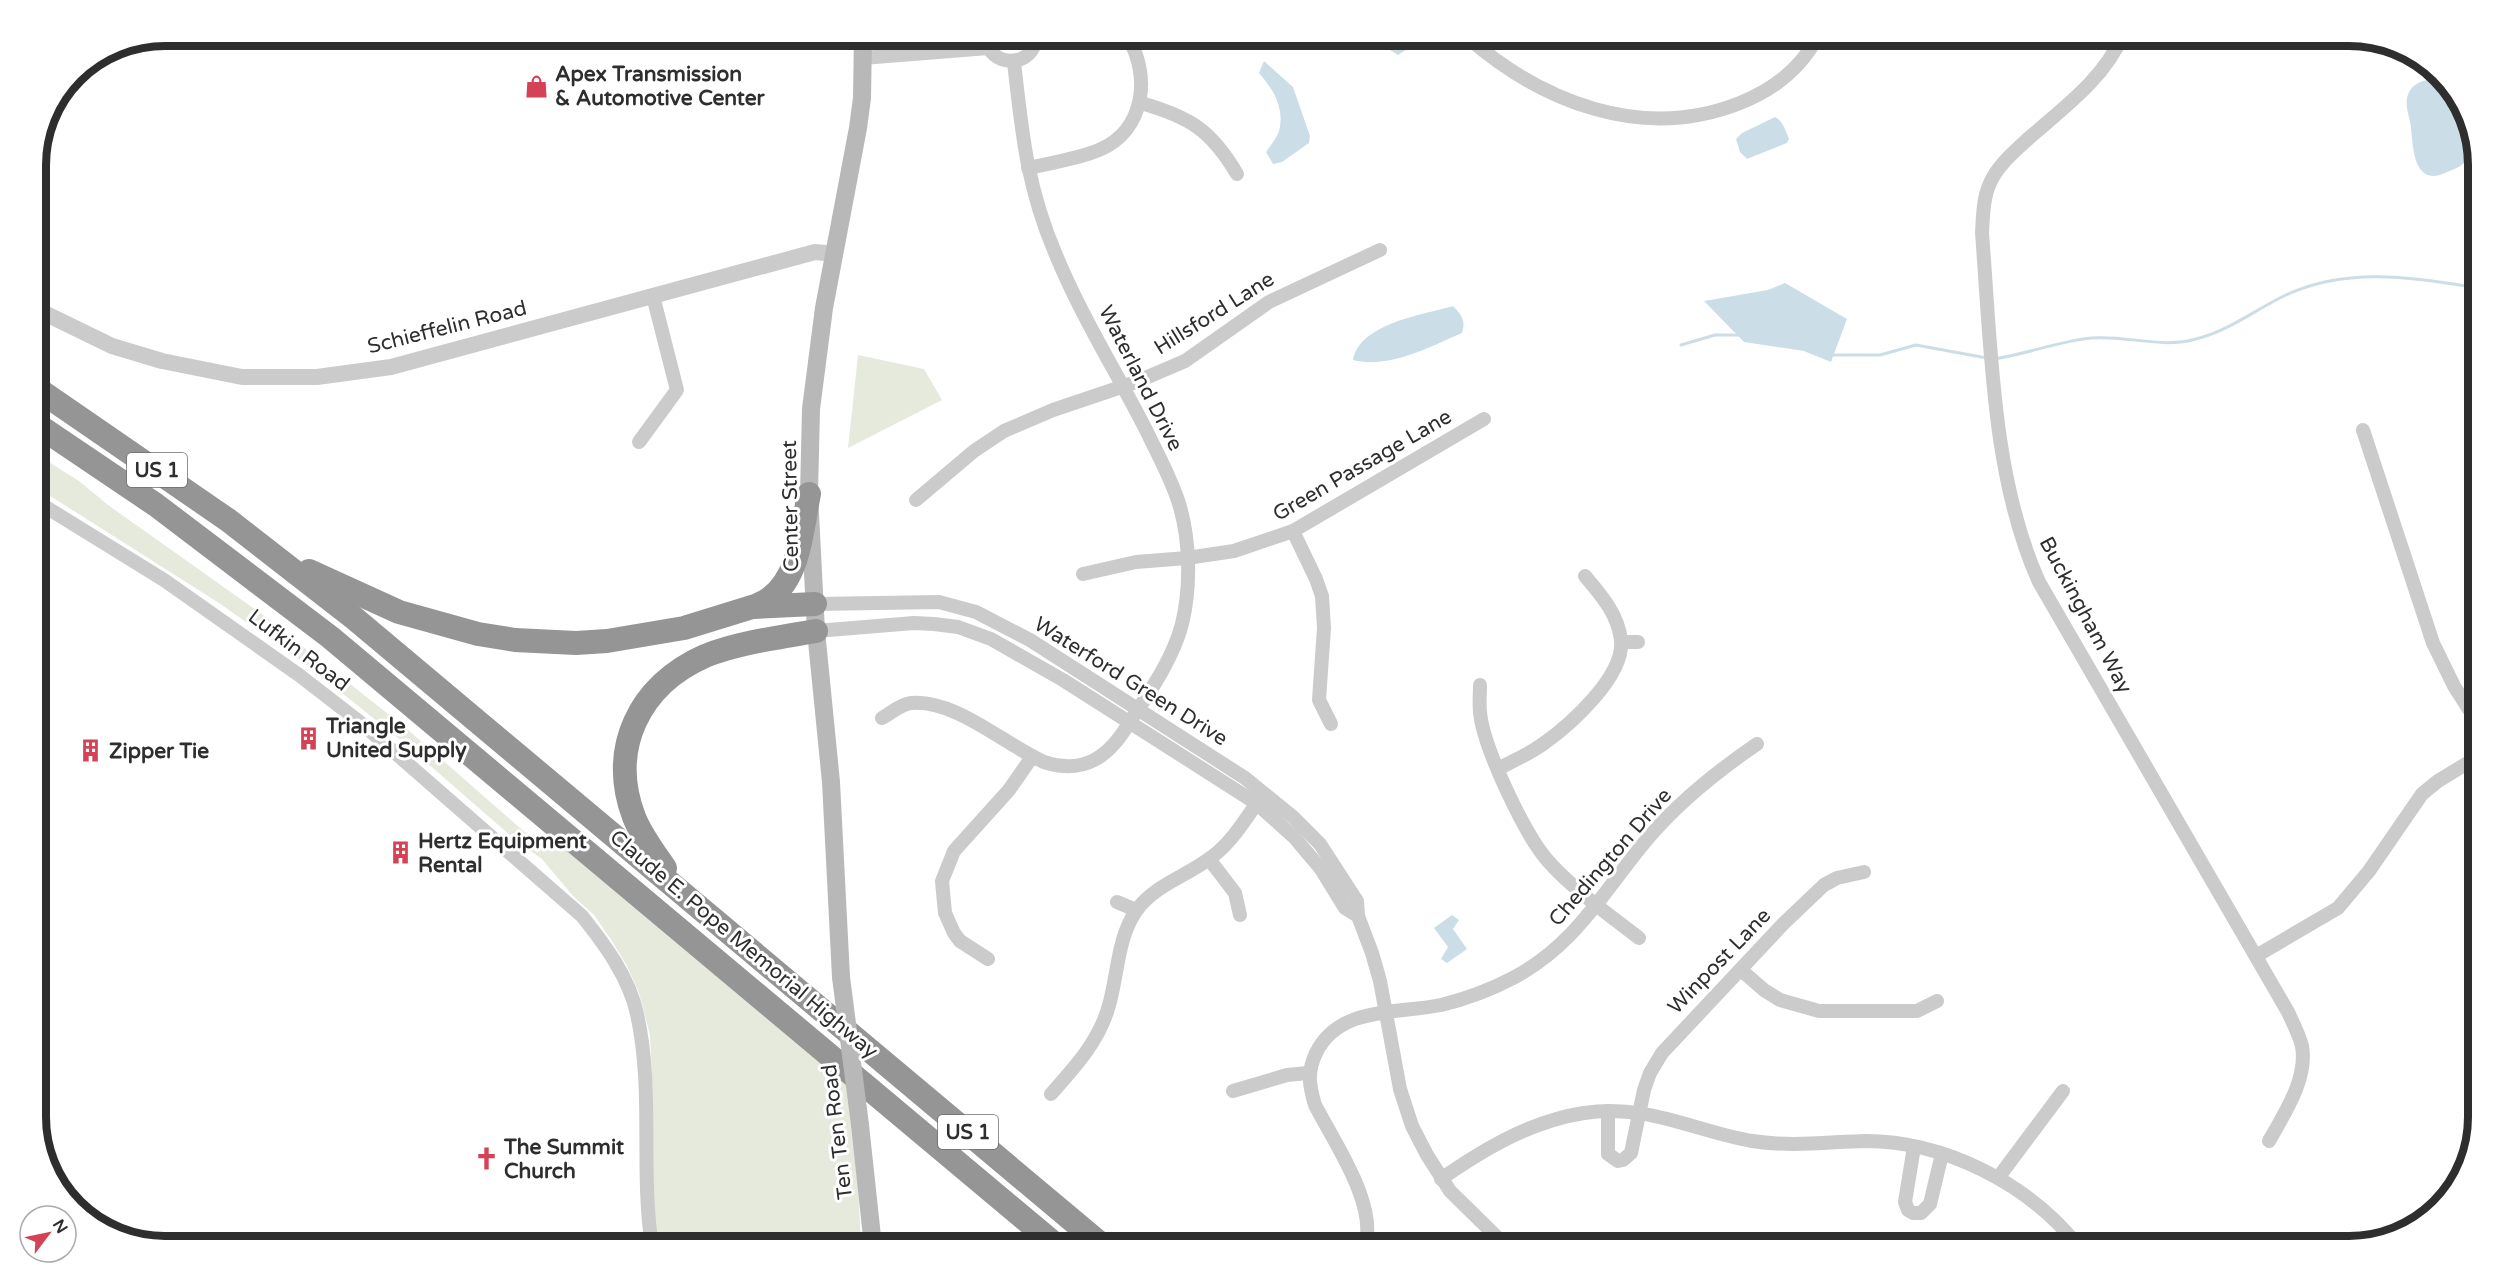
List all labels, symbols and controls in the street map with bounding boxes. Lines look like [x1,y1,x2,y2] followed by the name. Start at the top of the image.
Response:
[555,62,766,111] place label: Apex Transmission & Automotive Center
[524,73,550,99] shop icon: Apex Transmission & Automotive Center
[1150,267,1279,360] street label: Hillsford Lane
[365,296,529,359] street label: Schieffelin Road
[1093,301,1188,455] street label: Waterland Drive
[1268,404,1456,527] street label: Green Passage Lane
[777,440,804,572] street label: Center Street
[127,453,187,487] road number: US 1
[2034,533,2137,698] street label: Buckingham Way
[243,604,354,697] street label: Lufkin Road
[1029,612,1232,751] street label: Waterford Green Drive
[325,714,467,763] place label: Triangle United Supply
[295,725,321,751] building icon: Triangle United Supply
[78,738,104,764] building icon: Zipper Tie
[109,739,209,764] place label: Zipper Tie
[1544,783,1677,931] street label: Chedington Drive
[605,825,883,1064] street label: Claude E. Pope Memorial Highway
[418,829,587,878] place label: Hertz Equipment Rental
[387,840,413,866] building icon: Hertz Equipment Rental
[1663,903,1776,1019] street label: Winpost Lane
[817,1063,858,1201] street label: Ten Ten Road
[938,1115,998,1149] road number: US 1
[503,1135,624,1184] place label: The Summit Church
[473,1146,499,1172] church icon: The Summit Church
[18,1204,78,1264] north arrow
[48,1216,72,1237] text: N

